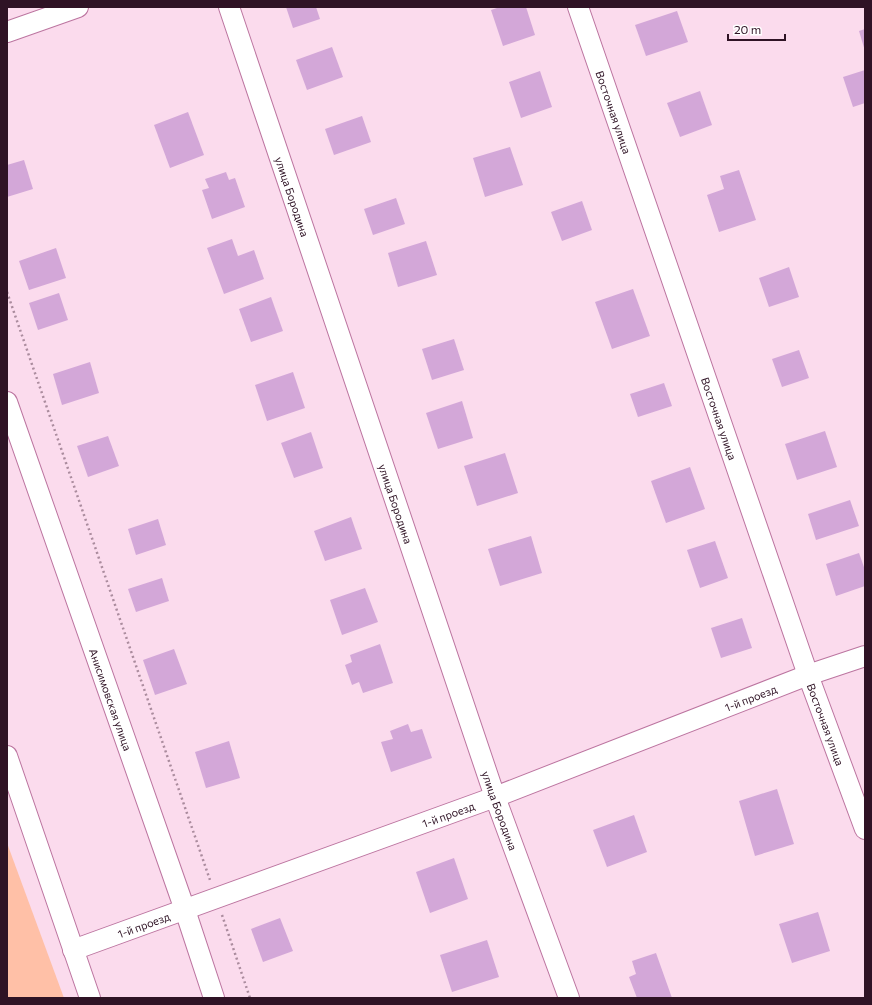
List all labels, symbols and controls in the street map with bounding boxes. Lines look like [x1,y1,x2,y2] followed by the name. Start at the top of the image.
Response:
[728,16,785,42] scale bar
[734,22,761,36] text: 20 m
[594,69,634,155] street label: Восточная улица
[273,155,312,238] street label: улица Бородина
[699,375,740,461] street label: Восточная улица
[377,462,416,545] street label: улица Бородина
[87,647,135,752] street label: Анисимовская улица
[723,681,779,713] street label: 1-й проезд
[805,681,847,767] street label: Восточная улица
[480,769,520,852] street label: улица Бородина
[420,798,477,829] street label: 1-й проезд
[116,909,172,940] street label: 1-й проезд

